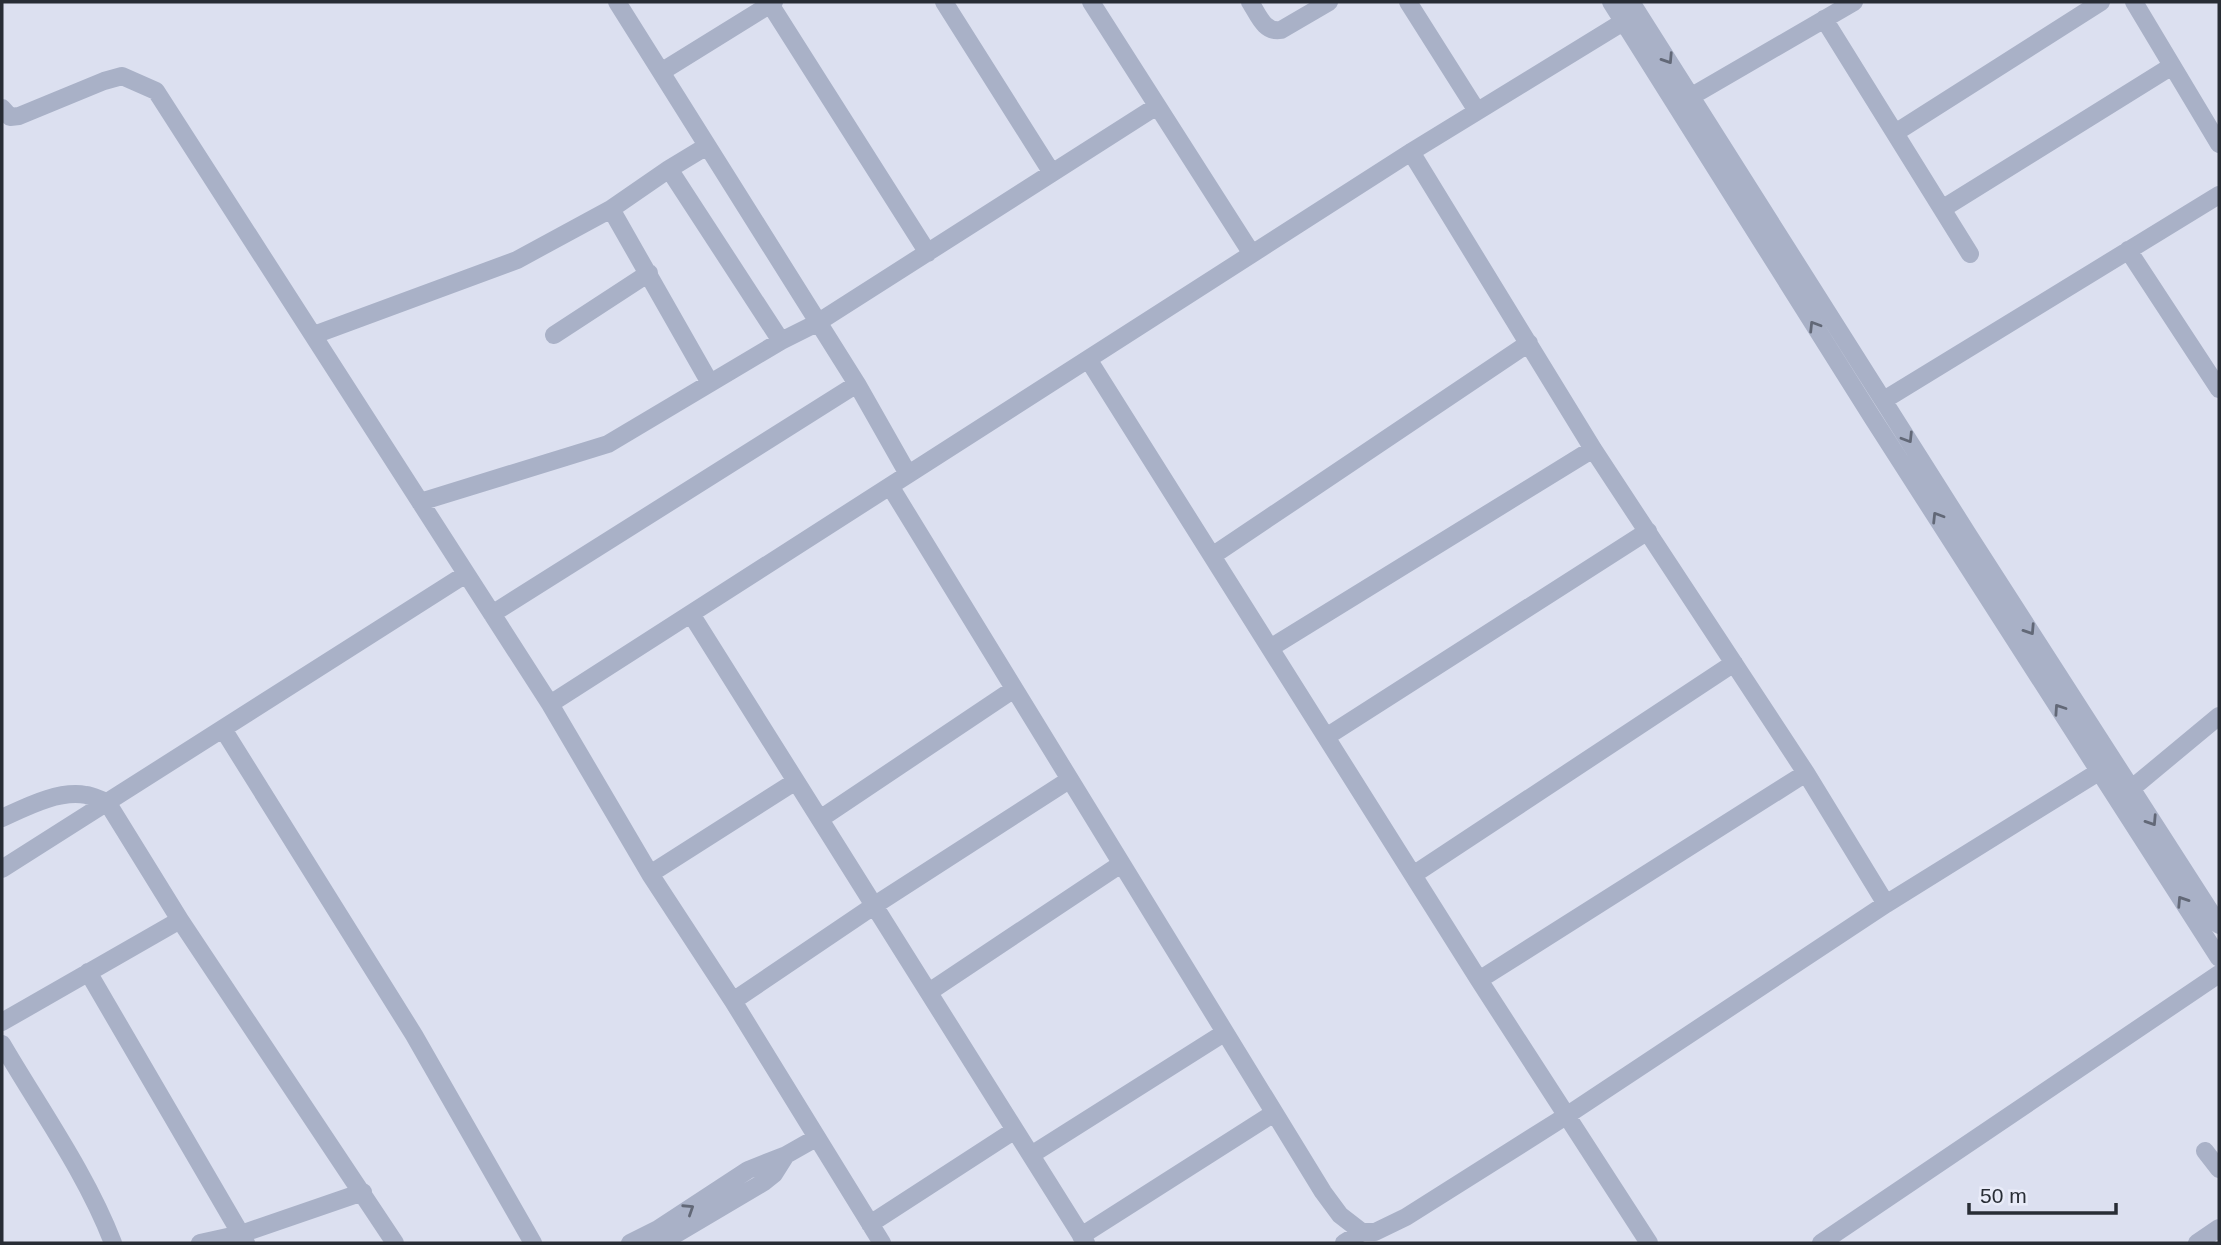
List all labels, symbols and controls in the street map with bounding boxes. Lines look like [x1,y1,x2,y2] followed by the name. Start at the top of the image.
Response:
[1660,51,1672,64] one-way arrow
[1809,321,1822,334] one-way arrow
[1899,430,1912,443] one-way arrow
[1932,512,1945,525] one-way arrow
[2021,622,2034,635] one-way arrow
[2055,704,2068,717] one-way arrow
[2144,813,2157,826] one-way arrow
[2177,895,2190,908] one-way arrow
[1969,1172,2116,1216] scale bar
[1980,1184,2027,1207] text: 50 m
[681,1204,694,1217] one-way arrow

